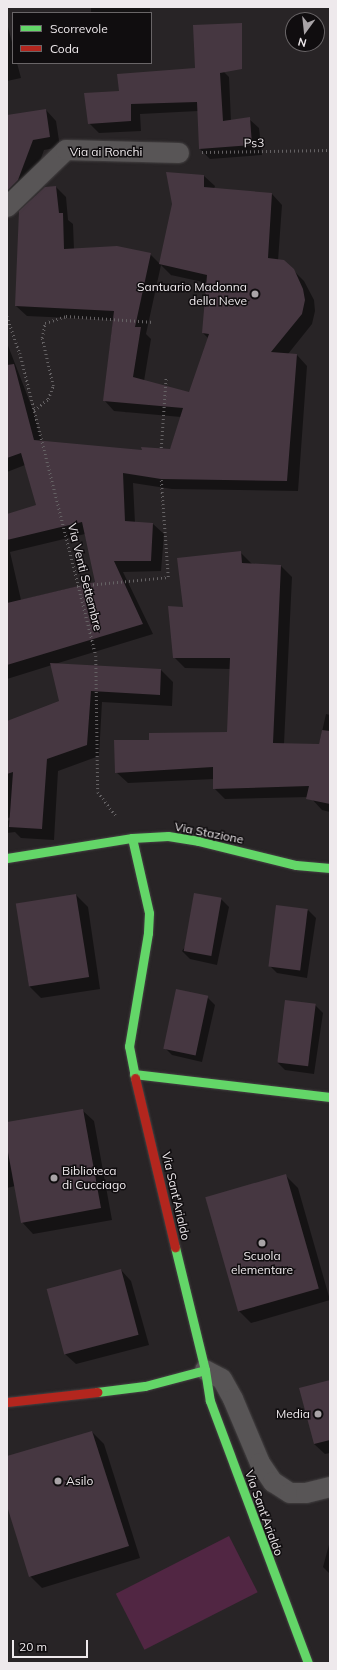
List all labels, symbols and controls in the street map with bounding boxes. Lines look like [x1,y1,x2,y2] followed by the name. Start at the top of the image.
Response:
[12,12,152,64] legend
[285,12,325,52] north arrow
[50,21,108,36] text: Scorrevole
[296,35,308,50] text: N
[50,41,79,56] text: Coda
[244,136,264,150] street label: Ps3
[70,145,142,159] street label: Via ai Ronchi
[137,280,247,308] place label: Santuario Madonna della Neve
[250,289,260,299] marker: Santuario Madonna della Neve
[65,522,105,632] street label: Via Venti Settembre
[173,819,245,847] street label: Via Stazione
[159,1150,193,1242] street label: Via Sant'Arialdo
[62,1164,126,1192] place label: Biblioteca di Cucciago
[49,1173,59,1183] marker: Biblioteca di Cucciago
[257,1238,267,1248] marker: Scuola elementare
[231,1249,293,1277] place label: Scuola elementare
[276,1407,310,1421] place label: Media
[313,1409,323,1419] marker: Media
[242,1468,286,1558] street label: Via Sant'Arialdo
[66,1474,93,1488] place label: Asilo
[53,1476,63,1486] marker: Asilo
[14,1632,90,1658] scale bar
[19,1639,47,1654] text: 20 m

